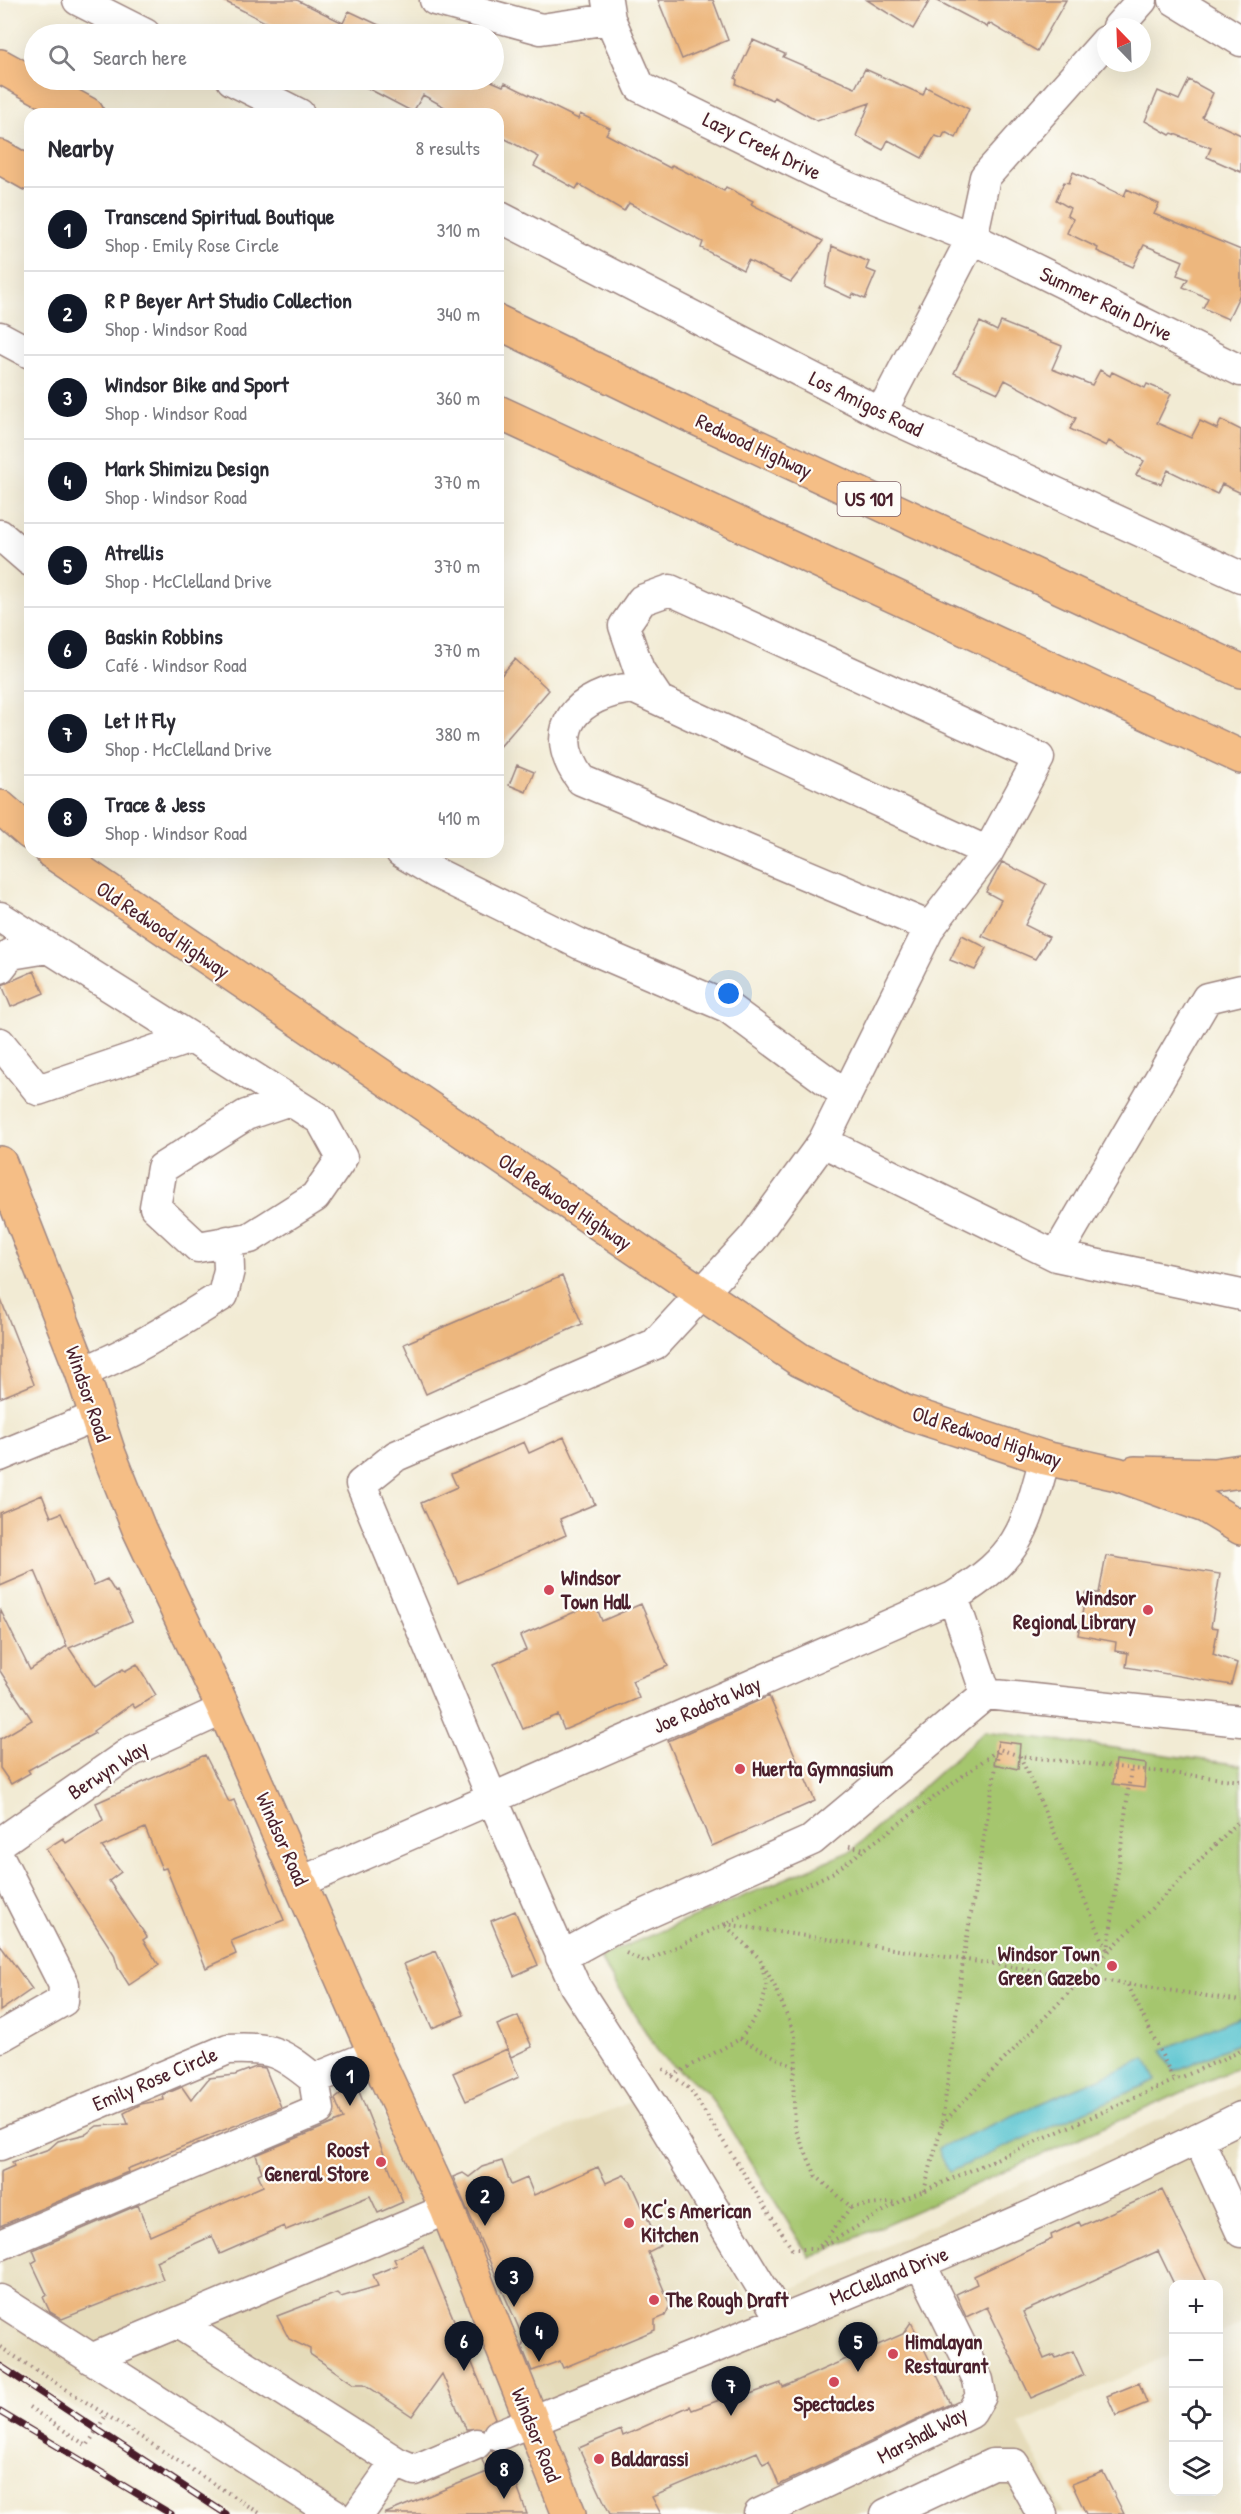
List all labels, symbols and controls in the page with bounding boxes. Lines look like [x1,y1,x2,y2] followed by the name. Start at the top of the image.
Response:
[1097,18,1151,72] north arrow
[24,24,504,90] search box
[45,41,78,74] icon: search
[93,42,187,72] text: Search here
[698,104,826,187] street label: Lazy Creek Drive
[48,130,114,165] text: Nearby
[415,134,480,161] text: 8 results
[105,201,334,231] text: Transcend Spiritual Boutique
[64,216,71,243] text: 1
[437,216,480,243] text: 310 m
[105,231,279,258] text: Shop · Emily Rose Circle
[1035,259,1177,348] street label: Summer Rain Drive
[105,285,352,315] text: R P Beyer Art Studio Collection
[63,300,72,327] text: 2
[436,300,480,327] text: 340 m
[105,315,247,342] text: Shop · Windsor Road
[804,363,928,444] street label: Los Amigos Road
[105,369,289,399] text: Windsor Bike and Sport
[63,384,72,411] text: 3
[436,384,480,411] text: 360 m
[105,399,247,426] text: Shop · Windsor Road
[691,406,817,485] street label: Redwood Highway
[105,453,269,483] text: Mark Shimizu Design
[64,468,71,495] text: 4
[434,468,480,495] text: 370 m
[838,482,900,516] road number: US 101
[105,483,247,510] text: Shop · Windsor Road
[105,537,163,567] text: Atrellis
[63,552,72,579] text: 5
[434,552,480,579] text: 370 m
[105,567,272,594] text: Shop · McClelland Drive
[105,621,223,651] text: Baskin Robbins
[64,636,71,663] text: 6
[434,636,480,663] text: 370 m
[105,651,247,678] text: Café · Windsor Road
[105,705,176,735] text: Let It Fly
[63,720,72,747] text: 7
[435,720,480,747] text: 380 m
[105,735,272,762] text: Shop · McClelland Drive
[105,789,205,819] text: Trace & Jess
[63,804,72,831] text: 8
[438,804,480,831] text: 410 m
[105,819,247,846] text: Shop · Windsor Road
[91,874,236,985] street label: Old Redwood Highway
[714,979,743,1008] your location
[493,1146,638,1257] street label: Old Redwood Highway
[59,1342,118,1445] street label: Windsor Road
[909,1399,1066,1474] street label: Old Redwood Highway
[560,1563,631,1616] place label: Windsor Town Hall
[542,1583,556,1597] marker: Windsor Town Hall
[1013,1583,1137,1637] place label: Windsor Regional Library
[1141,1603,1155,1617] marker: Windsor Regional Library
[648,1669,765,1740] street label: Joe Rodota Way
[62,1733,153,1806] street label: Berwyn Way
[752,1754,893,1784] place label: Huerta Gymnasium
[733,1762,747,1776] marker: Huerta Gymnasium
[249,1788,316,1890] street label: Windsor Road
[998,1939,1101,1992] place label: Windsor Town Green Gazebo
[1105,1959,1119,1973] marker: Windsor Town Green Gazebo
[88,2039,222,2118] street label: Emily Rose Circle
[330,2056,370,2106] pin: 1
[264,2135,370,2188] place label: Roost General Store
[374,2155,388,2169] marker: Roost General Store
[466,2176,504,2226] pin: 2
[641,2196,751,2249] place label: KC's American Kitchen
[622,2216,636,2230] marker: KC's American Kitchen
[825,2239,952,2312] street label: McClelland Drive
[494,2258,534,2307] pin: 3
[1169,2280,1223,2496] map controls
[1169,2280,1223,2334] button: +
[665,2285,789,2315] place label: The Rough Draft
[647,2293,661,2307] marker: The Rough Draft
[520,2312,558,2362] pin: 4
[444,2322,484,2371] pin: 6
[838,2322,878,2372] pin: 5
[905,2327,989,2380] place label: Himalayan Restaurant
[1169,2334,1223,2388] button: −
[886,2347,900,2361] marker: Himalayan Restaurant
[712,2366,750,2416] pin: 7
[827,2375,841,2389] marker: Spectacles
[504,2383,568,2486] street label: Windsor Road
[1169,2388,1223,2442] button: locate
[794,2389,874,2419] place label: Spectacles
[872,2399,972,2470] street label: Marshall Way
[1169,2442,1223,2496] button: layers
[611,2444,689,2473] place label: Baldarassi
[484,2450,524,2499] pin: 8
[592,2452,606,2466] marker: Baldarassi

